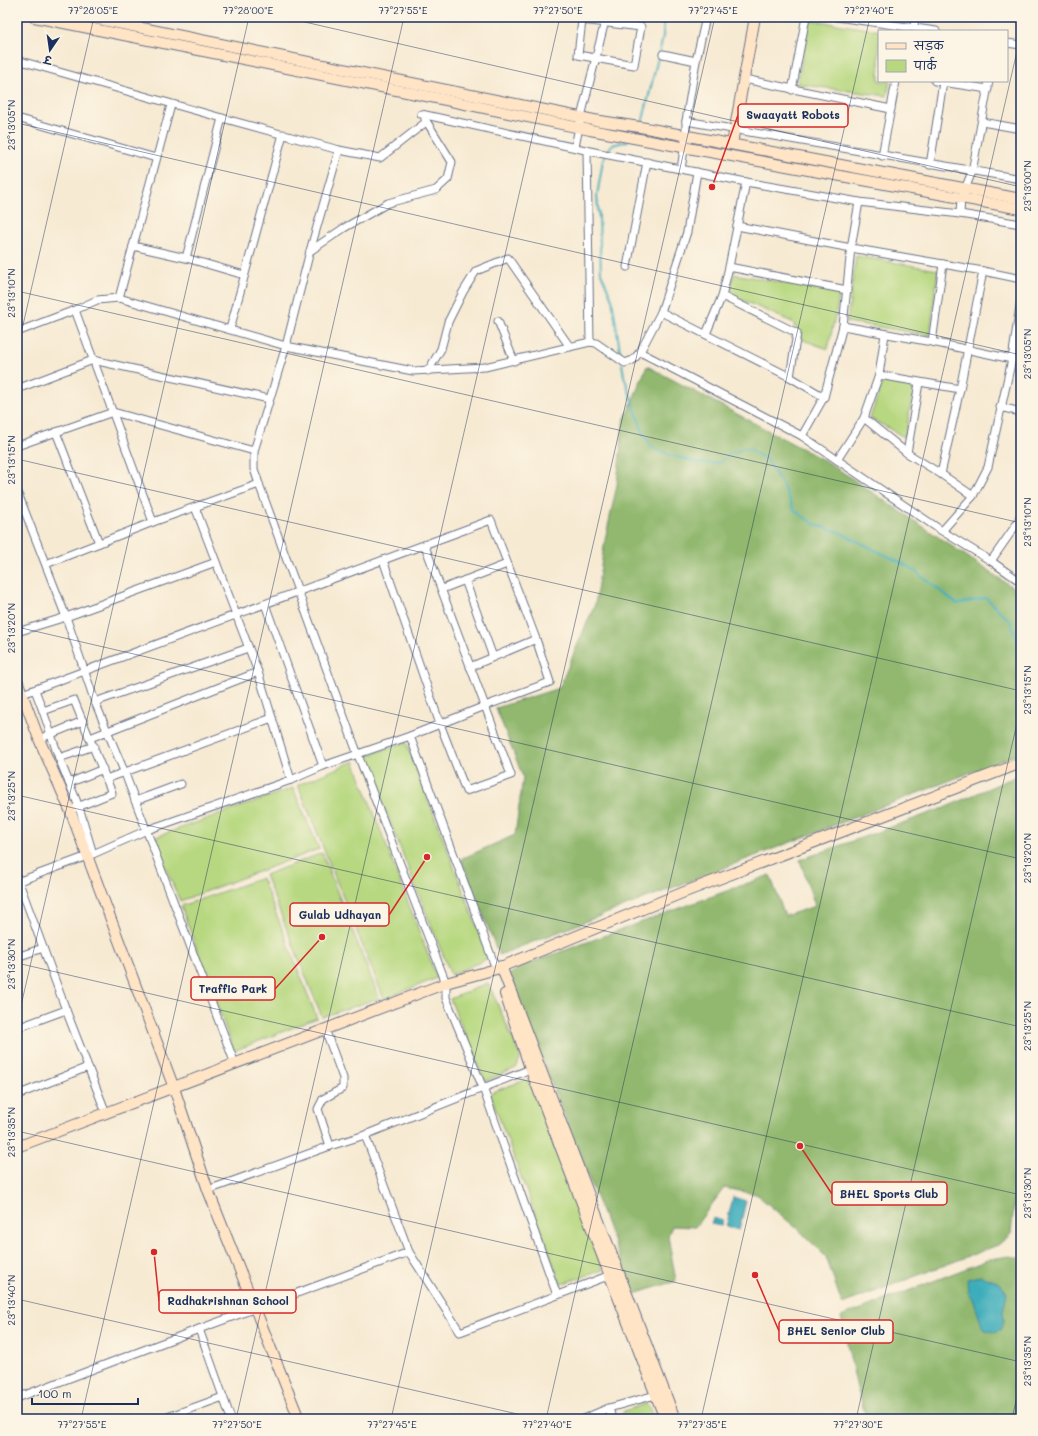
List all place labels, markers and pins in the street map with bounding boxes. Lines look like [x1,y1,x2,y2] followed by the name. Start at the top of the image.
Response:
[738,104,848,127] callout: Swaayatt Robots
[290,903,389,926] callout: Gulab Udhayan
[191,977,275,1000] callout: Traffic Park
[832,1182,947,1205] callout: BHEL Sports Club
[159,1290,296,1313] callout: Radhakrishnan School
[779,1320,893,1343] callout: BHEL Senior Club

